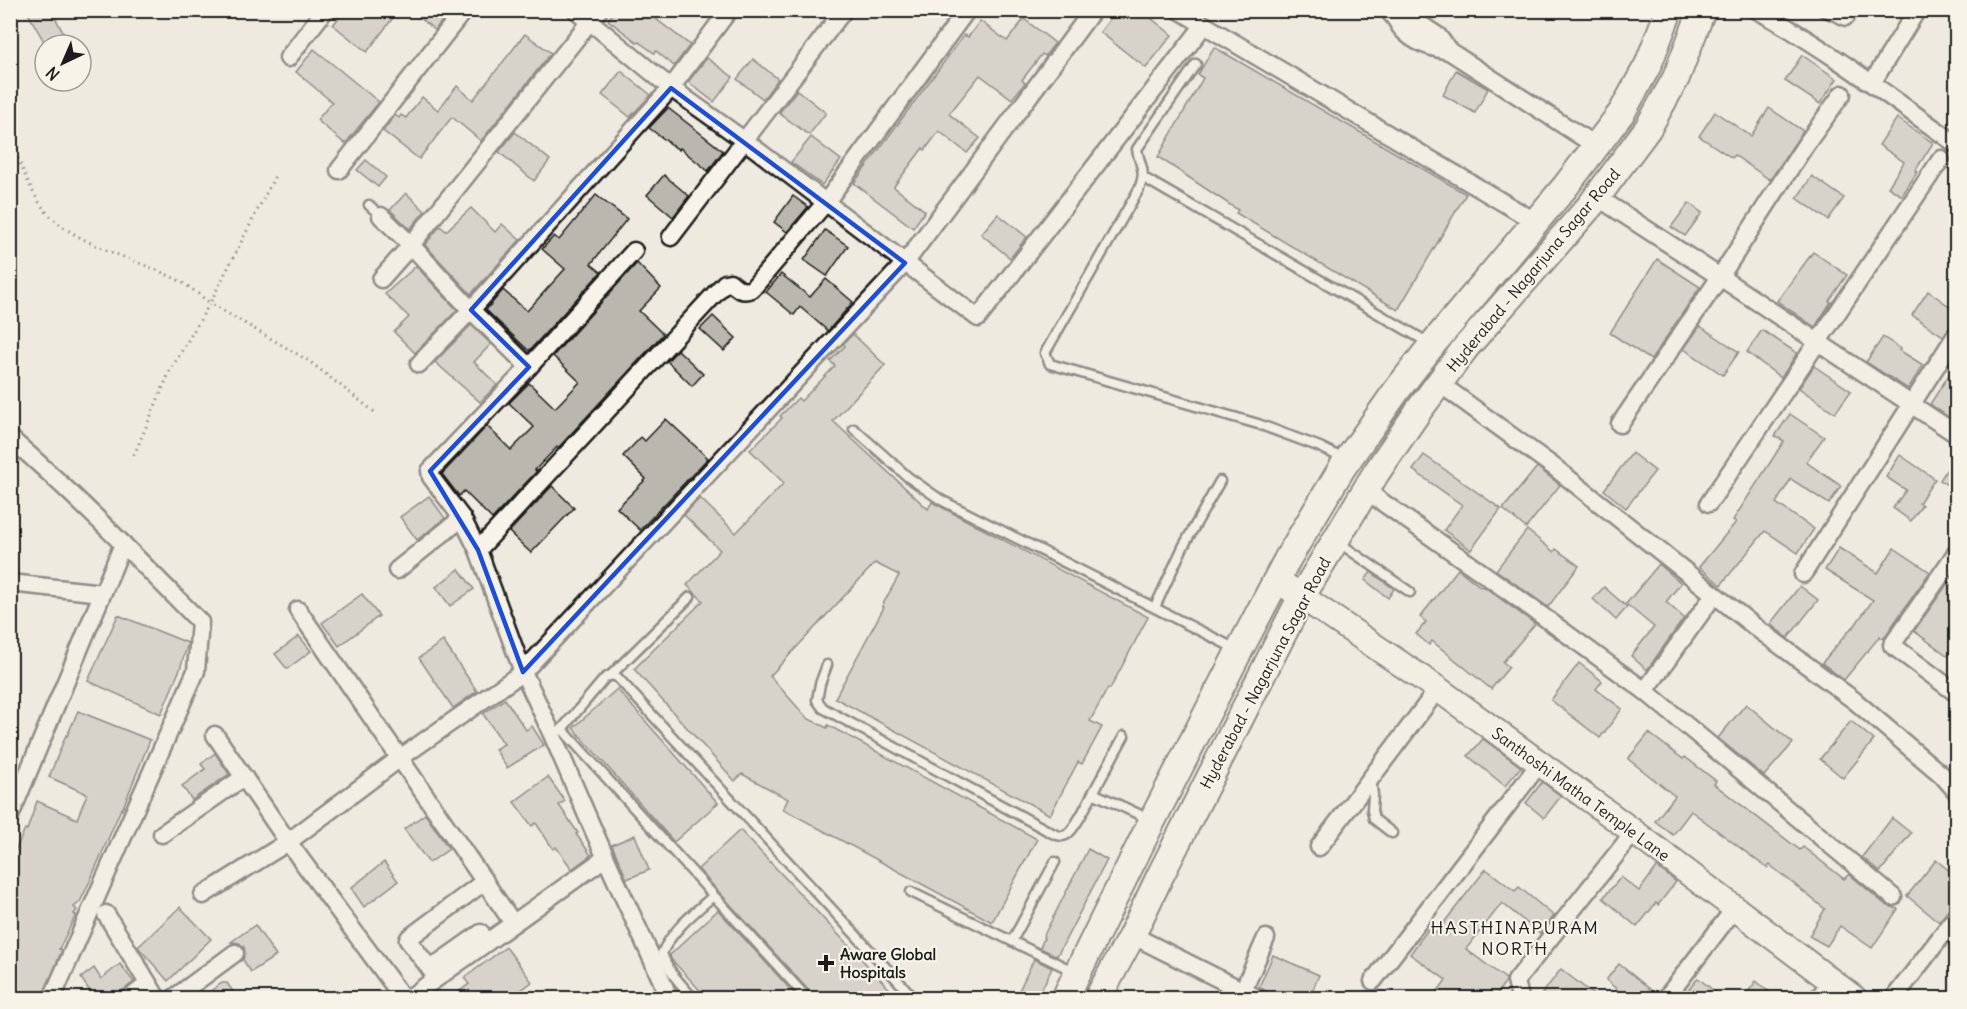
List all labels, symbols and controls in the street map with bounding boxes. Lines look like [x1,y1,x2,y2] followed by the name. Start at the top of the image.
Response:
[33,33,93,93] north arrow
[42,63,64,85] text: N
[1442,164,1624,376] street label: Hyderabad - Nagarjuna Sagar Road
[1195,554,1335,792] street label: Hyderabad - Nagarjuna Sagar Road
[1488,723,1674,865] street label: Santhoshi Matha Temple Lane
[1431,916,1599,960] district label: HASTHINAPURAM NORTH
[840,944,936,983] place label: Aware Global Hospitals
[817,954,835,972] marker: Aware Global Hospitals

